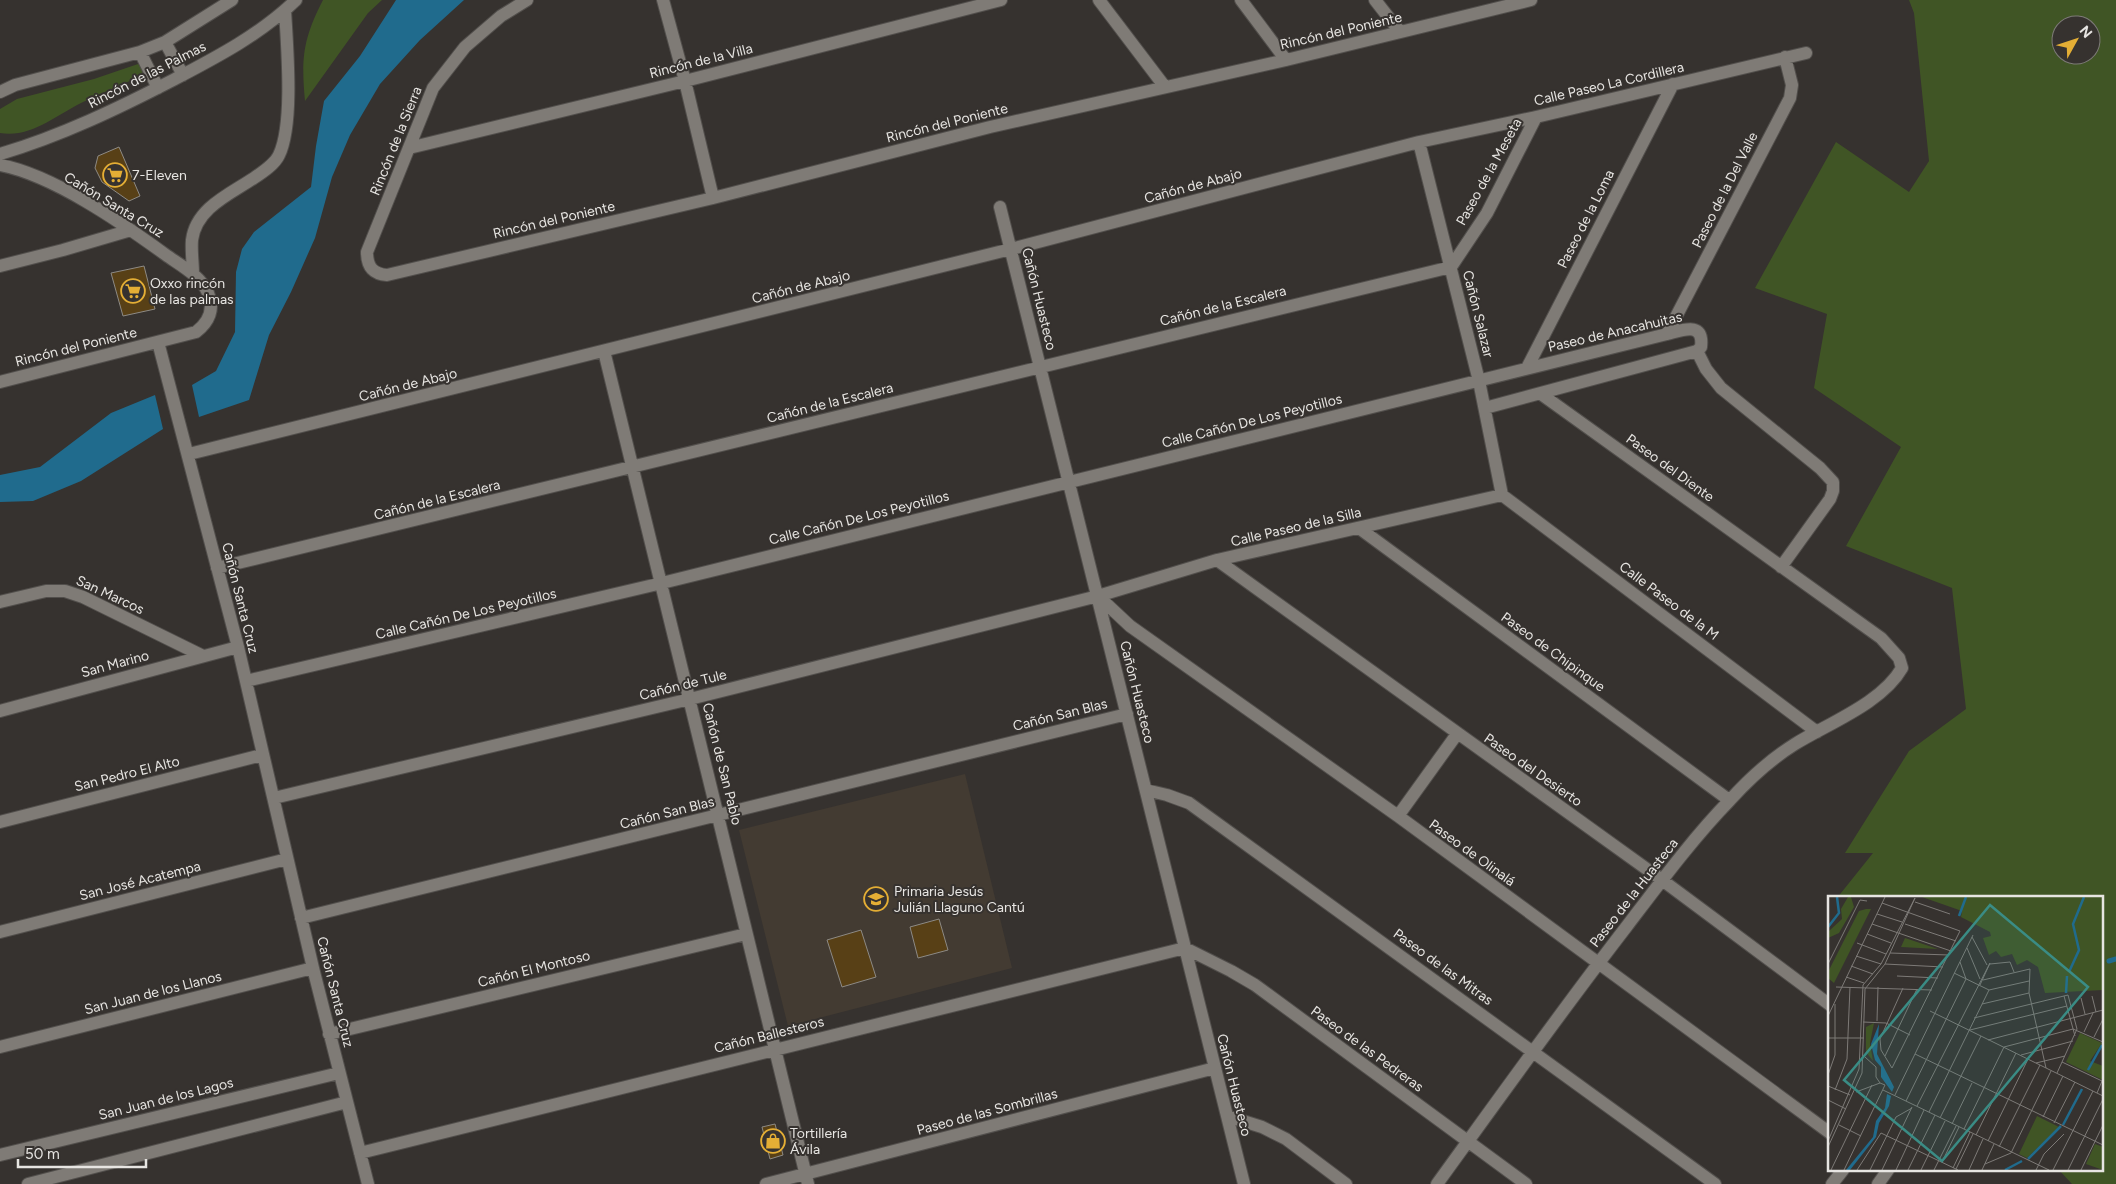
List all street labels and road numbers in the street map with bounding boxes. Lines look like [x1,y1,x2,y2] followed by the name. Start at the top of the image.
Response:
[1278,9,1404,53] street label: Rincón del Poniente
[85,38,209,112] street label: Rincón de las Palmas
[648,40,754,82] street label: Rincón de la Villa
[1532,58,1686,110] street label: Calle Paseo La Cordillera
[366,84,426,198] street label: Rincón de la Sierra
[884,100,1010,146] street label: Rincón del Poniente
[1453,115,1525,229] street label: Paseo de la Meseta
[1688,129,1762,251] street label: Paseo de la Del Valle
[1142,165,1244,207] street label: Cañón de Abajo
[1554,167,1618,271] street label: Paseo de la Loma
[61,169,167,242] street label: Cañón Santa Cruz
[491,198,617,242] street label: Rincón del Poniente
[1018,246,1060,352] street label: Cañón Huasteco
[750,267,852,307] street label: Cañón de Abajo
[1459,269,1497,360] street label: Cañón Salazar
[1158,282,1288,330] street label: Cañón de la Escalera
[1546,308,1684,356] street label: Paseo de Anacahuitas
[13,324,139,370] street label: Rincón del Poniente
[357,365,459,405] street label: Cañón de Abajo
[765,379,895,427] street label: Cañón de la Escalera
[1160,390,1344,452] street label: Calle Cañón De Los Peyotillos
[1623,430,1718,506] street label: Paseo del Diente
[372,476,502,524] street label: Cañón de la Escalera
[767,487,951,549] street label: Calle Cañón De Los Peyotillos
[1229,504,1363,550] street label: Calle Paseo de la Silla
[218,541,262,655] street label: Cañón Santa Cruz
[1616,558,1722,644] street label: Calle Paseo de la M
[73,572,147,618] street label: San Marcos
[374,585,558,643] street label: Calle Cañón De Los Peyotillos
[1498,609,1609,696] street label: Paseo de Chipinque
[1116,639,1158,745] street label: Cañón Huasteco
[79,647,151,681] street label: San Marino
[638,666,729,704] street label: Cañón de Tule
[1011,695,1109,735] street label: Cañón San Blas
[699,701,745,827] street label: Cañón de San Pablo
[1481,730,1585,810] street label: Paseo del Desierto
[73,753,181,795] street label: San Pedro El Alto
[618,793,716,833] street label: Cañón San Blas
[1426,816,1518,890] street label: Paseo de Olinalá
[1586,835,1682,951] street label: Paseo de la Huasteca
[78,858,202,904] street label: San José Acatempa
[1390,925,1496,1009] street label: Paseo de las Mitras
[313,935,357,1049] street label: Cañón Santa Cruz
[476,947,592,991] street label: Cañón El Montoso
[83,968,223,1018] street label: San Juan de los Llanos
[1307,1002,1427,1096] street label: Paseo de las Pedreras
[712,1013,826,1057] street label: Cañón Ballesteros
[1213,1032,1255,1138] street label: Cañón Huasteco
[97,1074,235,1124] street label: San Juan de los Lagos
[915,1085,1059,1139] street label: Paseo de las Sombrillas

